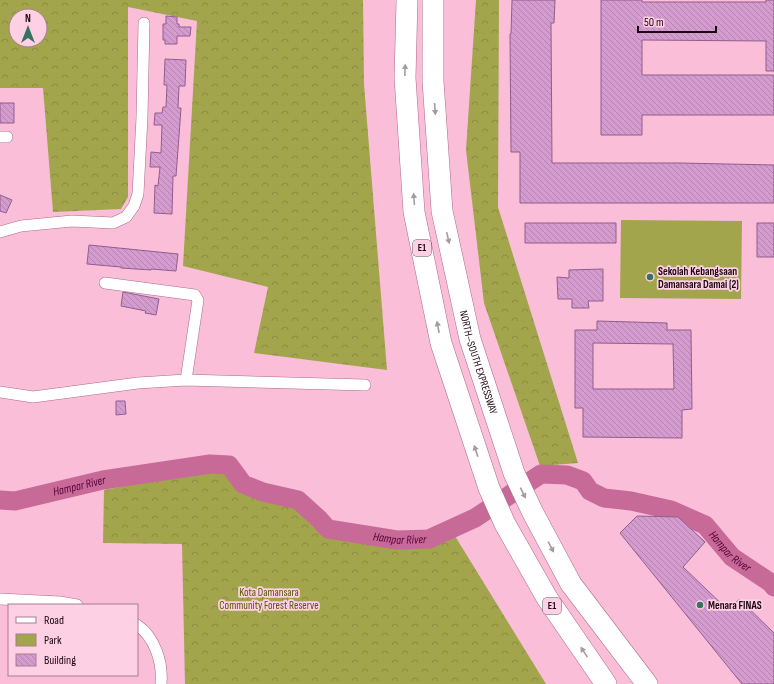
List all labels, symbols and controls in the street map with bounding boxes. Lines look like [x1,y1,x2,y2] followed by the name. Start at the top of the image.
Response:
[8,8,48,48] north arrow
[638,8,716,34] scale bar
[25,12,31,25] text: N
[644,15,664,30] text: 50 m
[402,63,408,76] one-way arrow
[432,103,439,115] one-way arrow
[410,193,417,205] one-way arrow
[445,232,451,244] one-way arrow
[413,240,431,256] road number: E1
[658,265,739,291] place label: Sekolah Kebangsaan Damansara Damai (2)
[645,272,655,282] marker: Sekolah Kebangsaan Damansara Damai (2)
[457,309,501,416] street label: NORTH–SOUTH EXPRESSWAY
[434,321,440,333] one-way arrow
[473,445,479,457] one-way arrow
[51,472,107,499] water label: Hampar River
[520,487,526,499] one-way arrow
[705,528,754,575] water label: Hampar River
[372,529,427,548] water label: Hampar River
[548,542,555,553] one-way arrow
[219,586,319,612] park label: Kota Damansara Community Forest Reserve
[543,598,561,614] road number: E1
[708,599,762,612] place label: Menara FINAS
[695,600,705,610] marker: Menara FINAS
[8,604,138,676] legend
[44,613,64,628] text: Road
[44,633,62,648] text: Park
[580,647,588,657] one-way arrow
[44,653,76,668] text: Building

